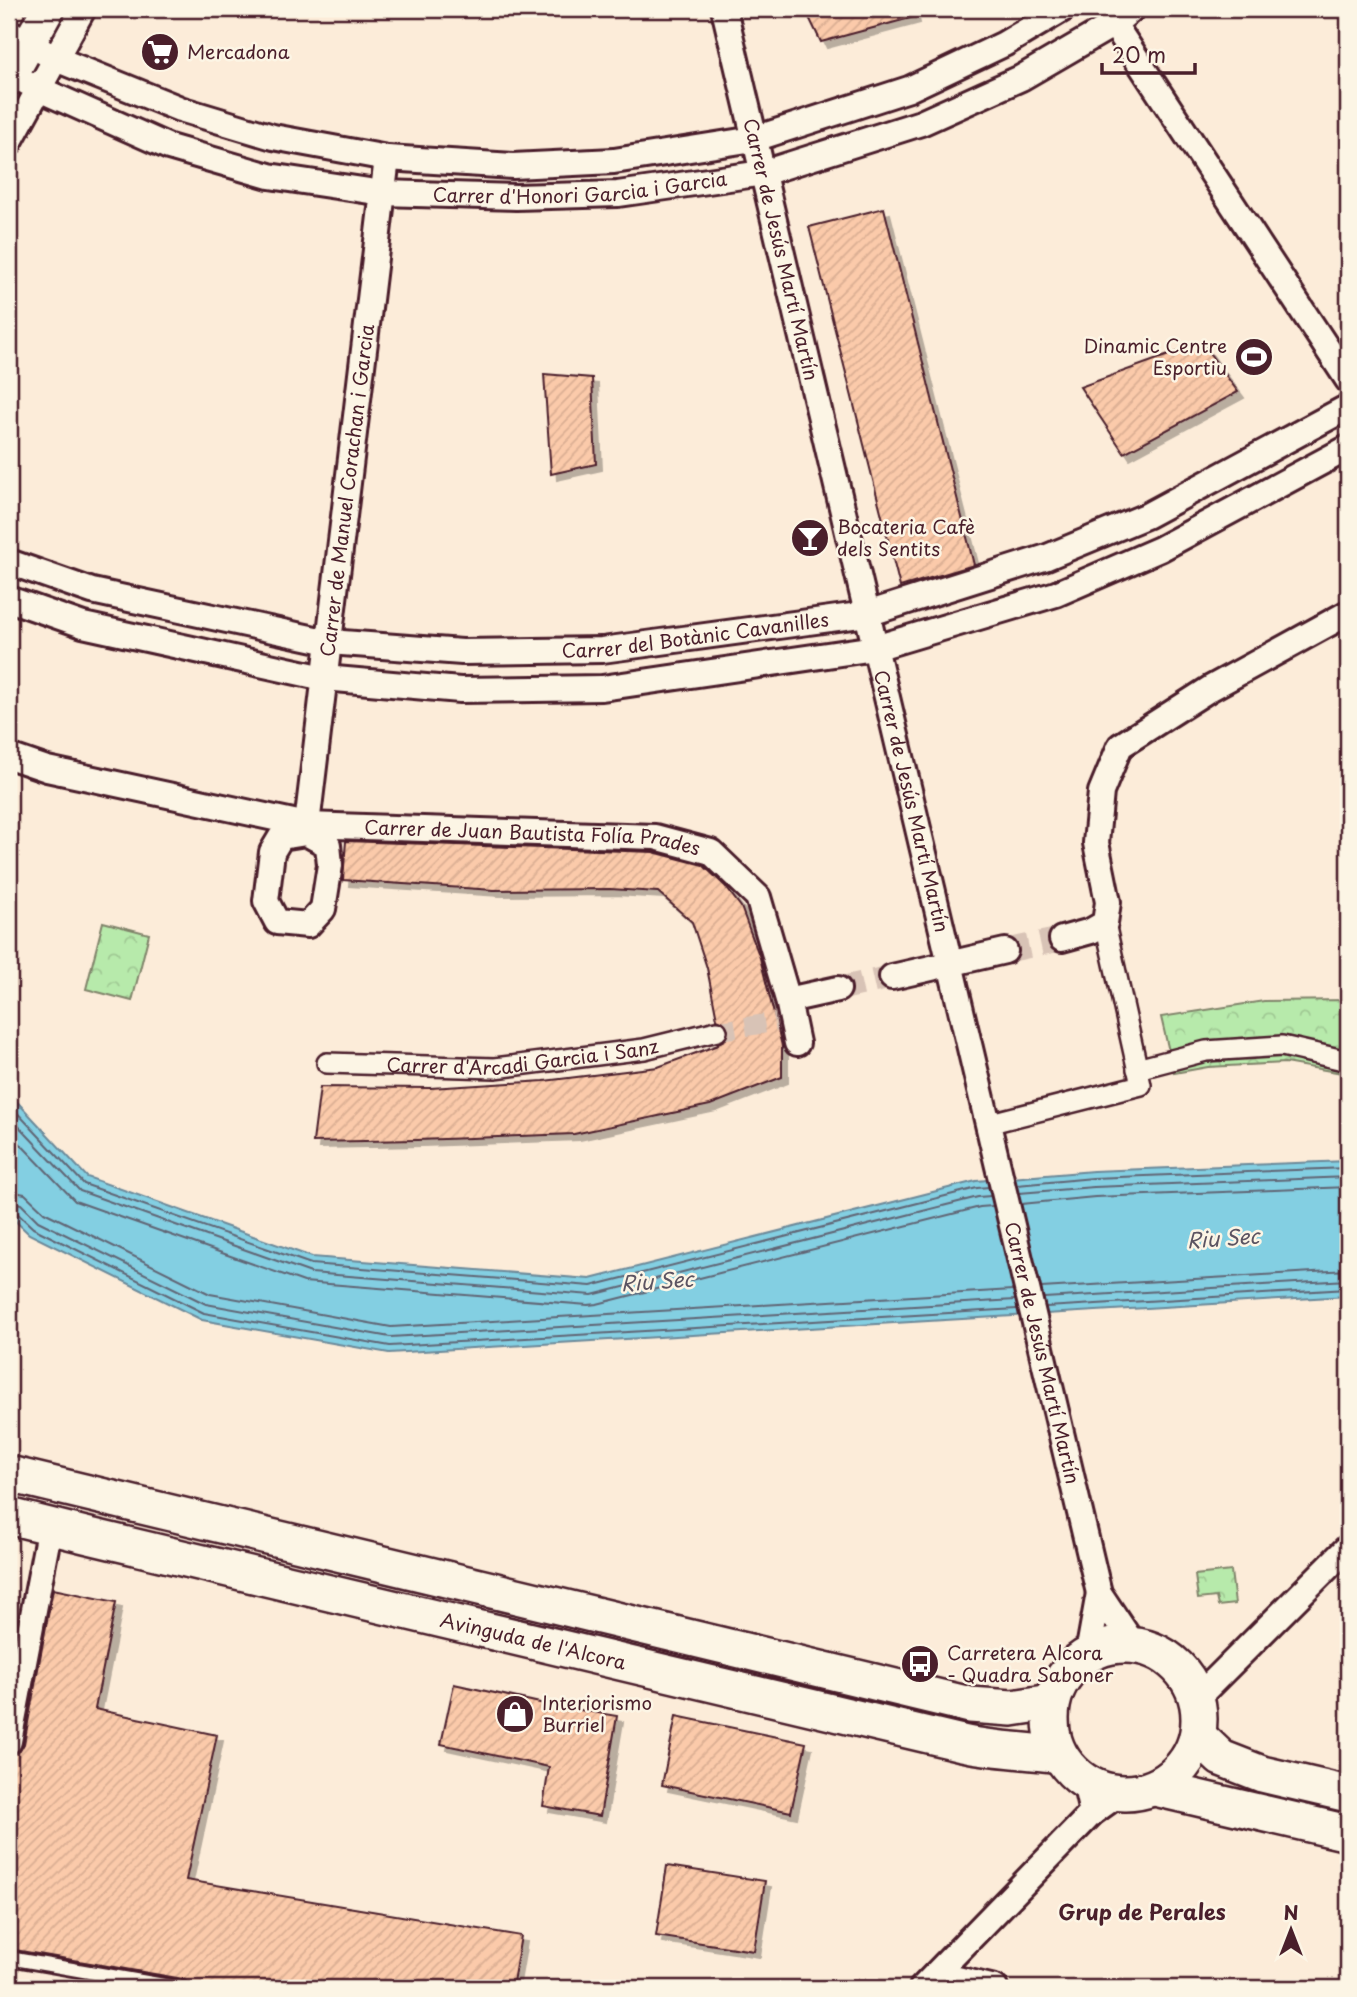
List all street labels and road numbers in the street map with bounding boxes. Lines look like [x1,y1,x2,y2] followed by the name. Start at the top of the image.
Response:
[737,115,826,383] street label: Carrer de Jesús Martí Martín
[432,163,729,210] street label: Carrer d'Honori Garcia i Garcia
[312,322,380,658] street label: Carrer de Manuel Corachan i Garcia
[561,604,831,664] street label: Carrer del Botànic Cavanilles
[868,667,957,935] street label: Carrer de Jesús Martí Martín
[364,812,704,862] street label: Carrer de Juan Bautista Folía Prades
[386,1031,661,1081] street label: Carrer d'Arcadi Garcia i Sanz
[999,1219,1088,1486] street label: Carrer de Jesús Martí Martín
[438,1605,630,1676] street label: Avinguda de l'Alcora

